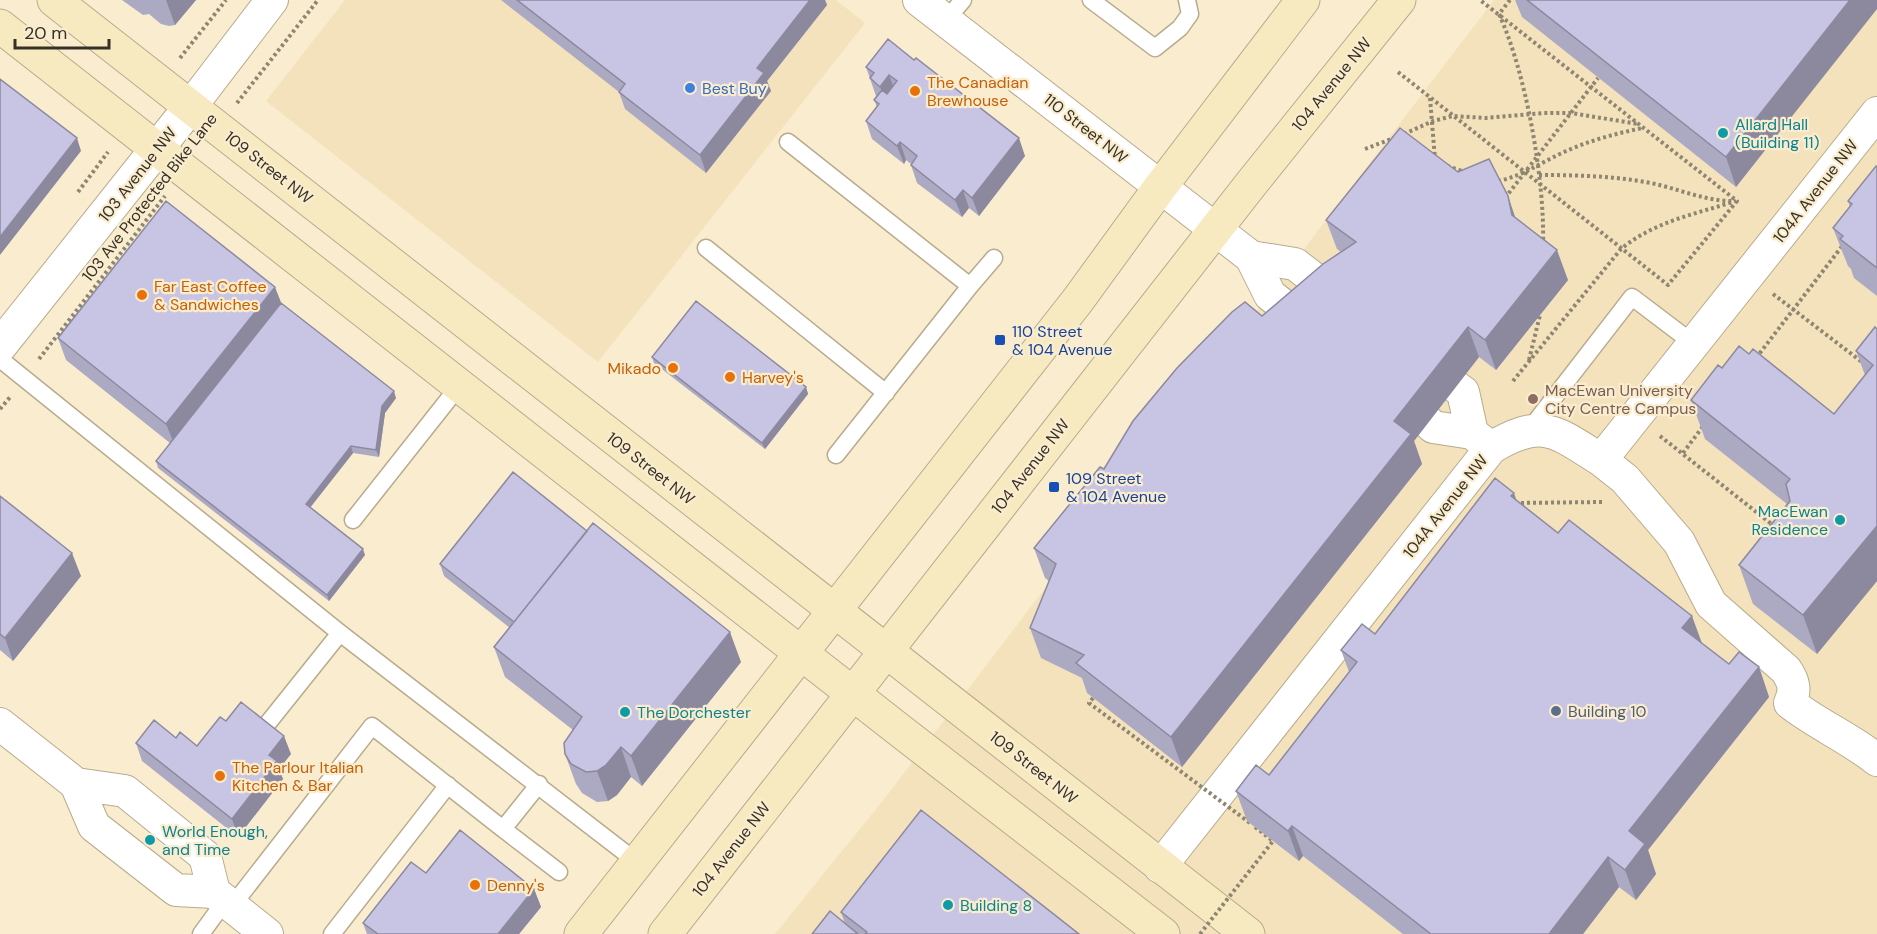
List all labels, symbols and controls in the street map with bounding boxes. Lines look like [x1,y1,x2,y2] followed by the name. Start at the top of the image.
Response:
[15,12,110,50] scale bar
[24,21,67,45] text: 20 m
[1287,33,1376,136] street label: 104 Avenue NW
[927,72,1028,111] place label: The Canadian Brewhouse
[702,78,767,99] place label: Best Buy
[683,81,697,95] marker: Best Buy
[908,84,922,98] marker: The Canadian Brewhouse
[1039,89,1132,168] street label: 110 Street NW
[77,109,222,286] street label: 103 Ave Protected Bike Lane
[1735,114,1819,153] place label: Allard Hall (Building 11)
[94,122,181,226] street label: 103 Avenue NW
[220,126,317,209] street label: 109 Street NW
[1716,126,1730,140] marker: Allard Hall (Building 11)
[1768,135,1863,247] street label: 104A Avenue NW
[154,276,267,315] place label: Far East Coffee & Sandwiches
[135,288,149,302] marker: Far East Coffee & Sandwiches
[1012,321,1112,360] place label: 110 Street & 104 Avenue
[993,333,1007,347] marker: 110 Street & 104 Avenue
[607,358,661,379] place label: Mikado
[666,361,680,375] marker: Mikado
[742,367,804,388] place label: Harvey's
[723,370,737,384] marker: Harvey's
[1545,380,1696,419] place label: MacEwan University City Centre Campus
[1526,392,1540,406] marker: MacEwan University City Centre Campus
[987,414,1074,518] street label: 104 Avenue NW
[602,427,699,510] street label: 109 Street NW
[1398,450,1493,562] street label: 104A Avenue NW
[1066,468,1166,507] place label: 109 Street & 104 Avenue
[1047,480,1061,494] marker: 109 Street & 104 Avenue
[1751,501,1828,540] place label: MacEwan Residence
[1833,513,1847,527] marker: MacEwan Residence
[1568,701,1646,722] place label: Building 10
[637,702,751,723] place label: The Dorchester
[1549,704,1563,718] marker: Building 10
[618,705,632,719] marker: The Dorchester
[985,726,1082,809] street label: 109 Street NW
[232,757,363,796] place label: The Parlour Italian Kitchen & Bar
[213,769,227,783] marker: The Parlour Italian Kitchen & Bar
[688,797,775,901] street label: 104 Avenue NW
[162,821,268,860] place label: World Enough, and Time
[143,833,157,847] marker: World Enough, and Time
[487,875,545,896] place label: Denny's
[468,878,482,892] marker: Denny's
[960,895,1032,916] place label: Building 8
[941,898,955,912] marker: Building 8

